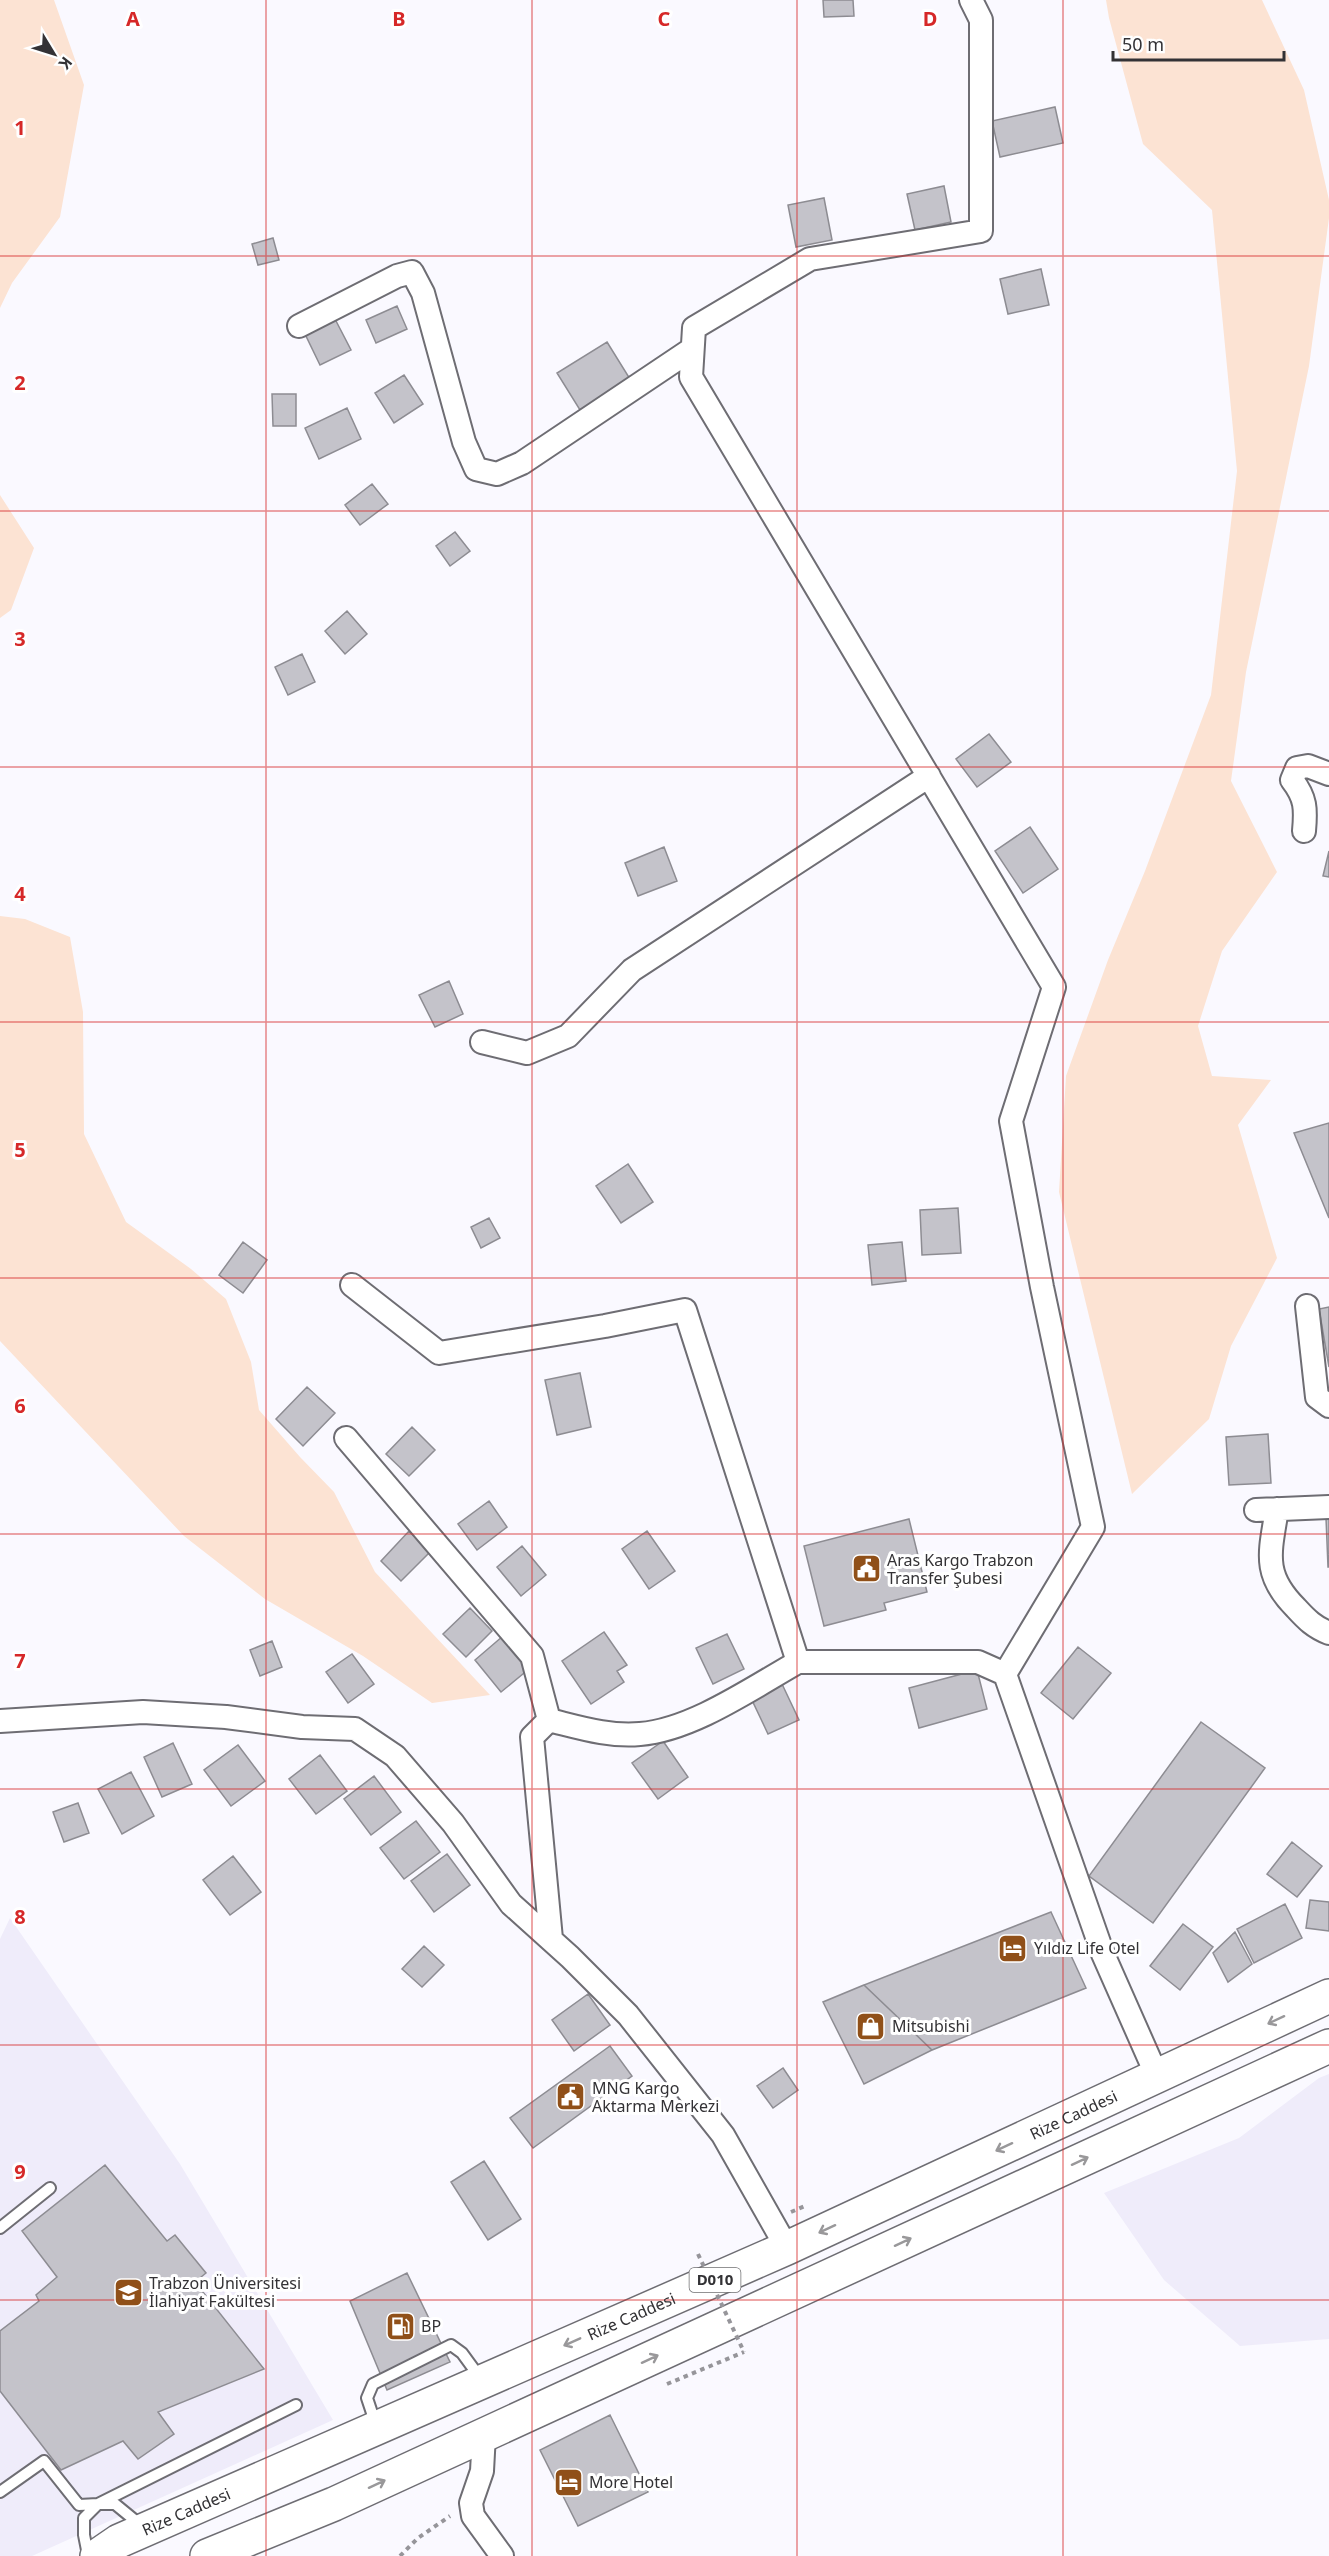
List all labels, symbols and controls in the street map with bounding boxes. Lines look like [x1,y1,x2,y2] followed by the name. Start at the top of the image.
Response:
[126,5,140,32] text: A
[392,5,406,32] text: B
[658,5,671,32] text: C
[923,5,937,32] text: D
[24,24,84,84] north arrow
[1113,24,1284,62] scale bar
[1122,32,1164,56] text: 50 m
[54,52,78,74] text: K
[14,114,26,141] text: 1
[14,369,26,396] text: 2
[14,625,26,652] text: 3
[14,880,26,907] text: 4
[14,1136,26,1163] text: 5
[14,1392,26,1419] text: 6
[887,1549,1033,1589] place label: Aras Kargo Trabzon Transfer Şubesi
[850,1553,882,1585] public building icon: Aras Kargo Trabzon Transfer Şubesi
[14,1647,26,1674] text: 7
[14,1903,26,1930] text: 8
[997,1932,1029,1964] hotel icon: Yıldız Life Otel
[1034,1937,1140,1959] place label: Yıldız Life Otel
[855,2010,887,2042] shop icon: Mitsubishi
[892,2015,970,2037] place label: Mitsubishi
[1267,2016,1285,2027] one-way arrow
[592,2077,719,2117] place label: MNG Kargo Aktarma Merkezi
[555,2081,587,2113] public building icon: MNG Kargo Aktarma Merkezi
[1026,2085,1121,2145] street label: Rize Caddesi
[996,2142,1014,2154] one-way arrow
[1071,2154,1089,2166] one-way arrow
[14,2158,26,2185] text: 9
[819,2224,837,2236] one-way arrow
[893,2236,911,2248] one-way arrow
[690,2268,740,2292] road number: D010
[149,2272,301,2312] place label: Trabzon Üniversitesi İlahiyat Fakültesi
[112,2276,144,2308] school or university icon: Trabzon Üniversitesi İlahiyat Fakültesi
[584,2287,679,2345] street label: Rize Caddesi
[384,2310,416,2342] fuel station icon: BP
[421,2315,441,2337] place label: BP
[564,2337,582,2349] one-way arrow
[640,2353,658,2364] one-way arrow
[552,2466,584,2498] hotel icon: More Hotel
[589,2471,673,2493] place label: More Hotel
[367,2478,385,2489] one-way arrow
[139,2482,234,2541] street label: Rize Caddesi

